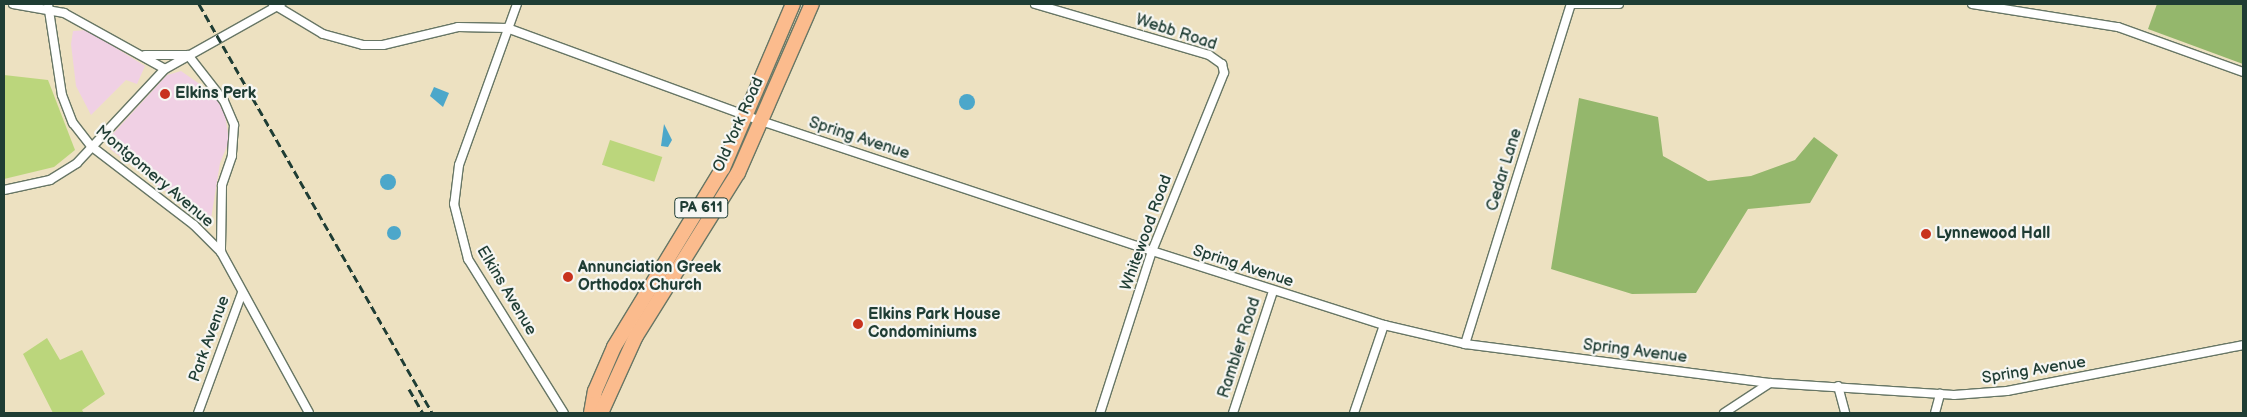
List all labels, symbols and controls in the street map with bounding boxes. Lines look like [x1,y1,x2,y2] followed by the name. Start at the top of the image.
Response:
[1133,11,1219,55] street label: Webb Road
[709,74,769,176] street label: Old York Road
[175,84,256,104] place label: Elkins Perk
[159,88,171,100] marker: Elkins Perk
[806,114,912,164] street label: Spring Avenue
[91,122,217,232] street label: Montgomery Avenue
[1483,126,1527,214] street label: Cedar Lane
[1117,173,1177,293] street label: Whitewood Road
[674,196,728,220] road number: PA 611
[1936,224,2050,244] place label: Lynnewood Hall
[1920,228,1932,240] marker: Lynnewood Hall
[1190,242,1296,292] street label: Spring Avenue
[472,243,540,339] street label: Elkins Avenue
[578,258,721,296] place label: Annunciation Greek Orthodox Church
[562,271,574,283] marker: Annunciation Greek Orthodox Church
[186,293,234,385] street label: Park Avenue
[1215,295,1265,401] street label: Rambler Road
[868,305,1000,343] place label: Elkins Park House Condominiums
[852,318,864,330] marker: Elkins Park House Condominiums
[1582,336,1688,368] street label: Spring Avenue
[1981,353,2087,389] street label: Spring Avenue

